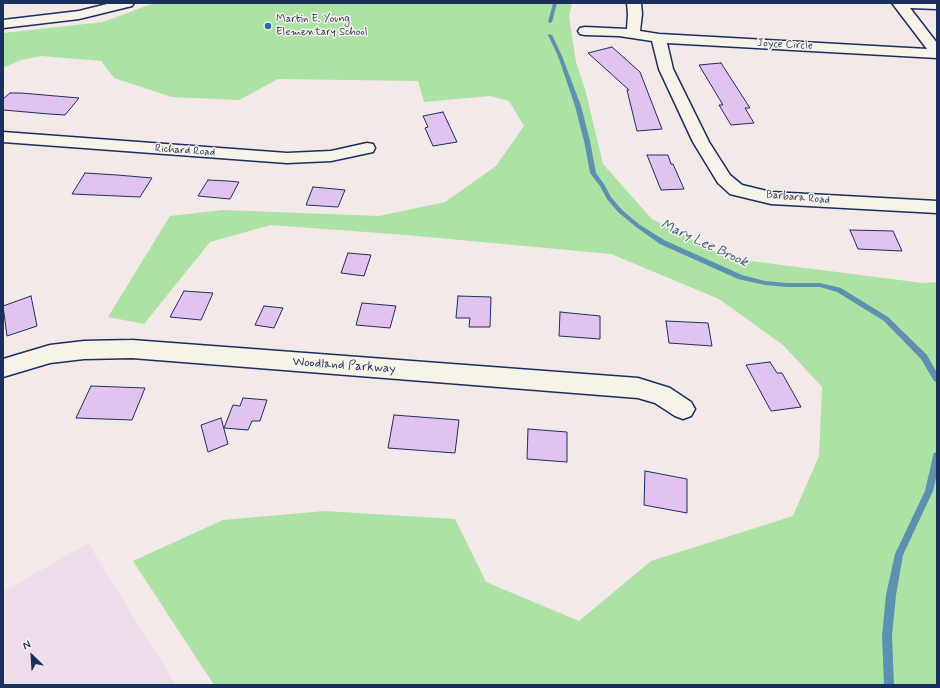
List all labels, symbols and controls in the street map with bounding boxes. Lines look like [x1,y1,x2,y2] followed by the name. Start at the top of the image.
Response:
[276,13,367,39] place label: Martin E. Young Elementary School
[263,21,273,31] marker: Martin E. Young Elementary School
[757,37,813,53] street label: Joyce Circle
[154,142,216,160] street label: Richard Road
[765,189,831,207] street label: Barbara Road
[658,216,750,272] water label: Mary Lee Brook
[292,355,396,377] street label: Woodland Parkway
[12,636,52,676] north arrow
[21,637,33,653] text: N

